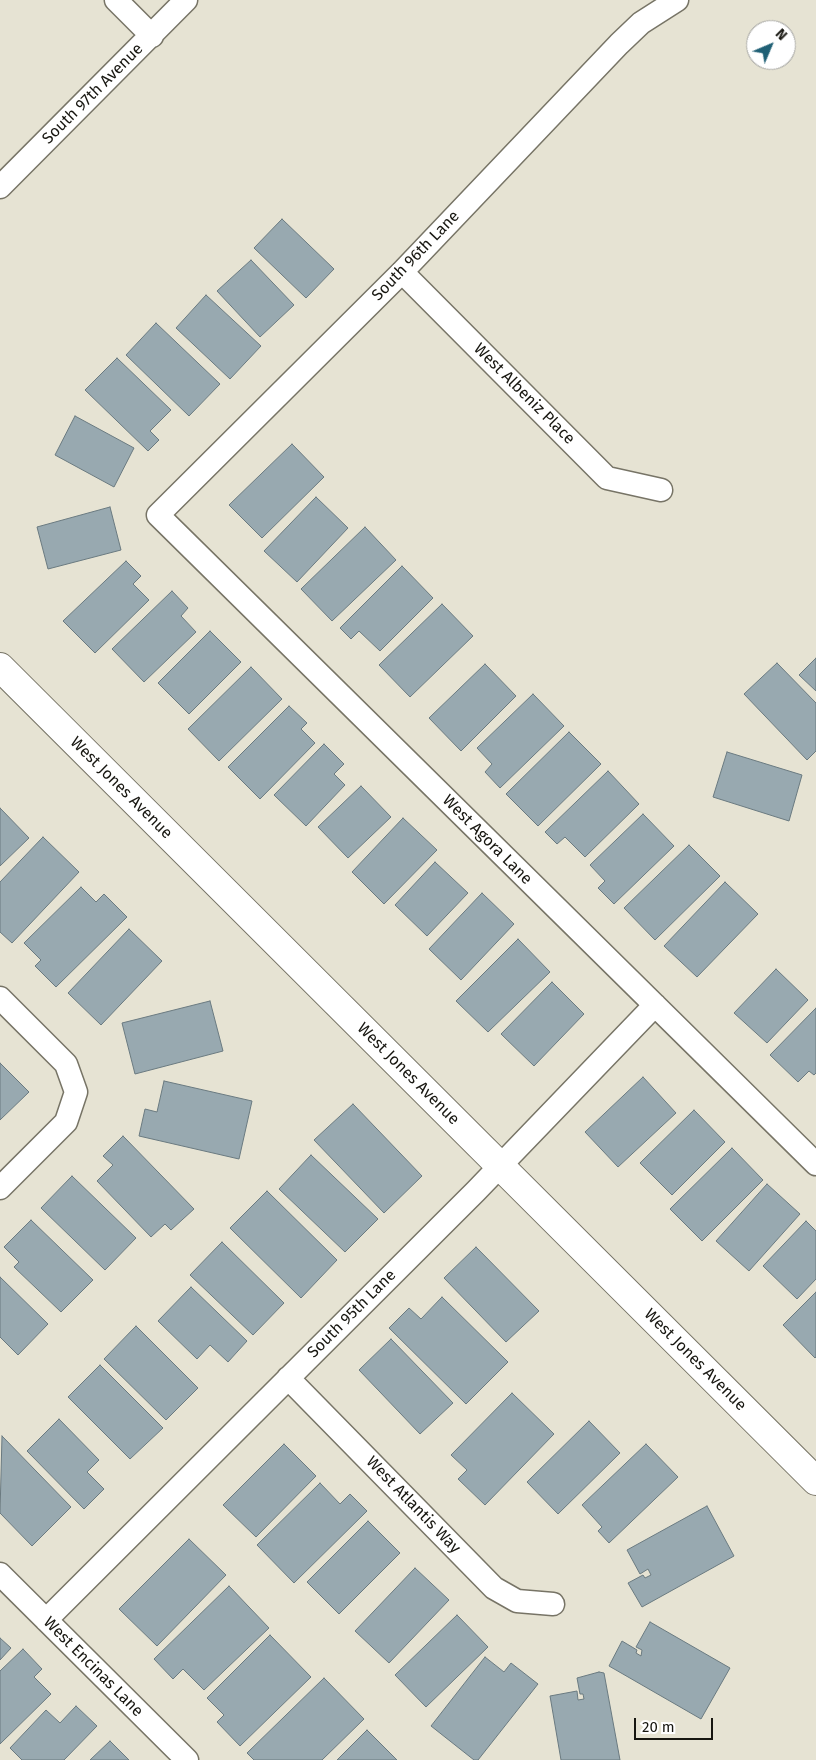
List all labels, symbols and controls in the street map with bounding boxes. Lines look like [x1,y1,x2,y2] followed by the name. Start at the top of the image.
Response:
[746,20,796,70] north arrow
[772,25,791,44] text: N
[39,40,147,148] street label: South 97th Avenue
[368,207,464,305] street label: South 96th Lane
[469,339,579,449] street label: West Albeniz Place
[66,733,176,843] street label: West Jones Avenue
[438,791,536,889] street label: West Agora Lane
[353,1019,463,1129] street label: West Jones Avenue
[304,1266,400,1362] street label: South 95th Lane
[640,1305,750,1415] street label: West Jones Avenue
[362,1452,464,1558] street label: West Atlantis Way
[39,1613,147,1721] street label: West Encinas Lane
[636,1708,715,1740] scale bar
[642,1718,675,1736] text: 20 m

